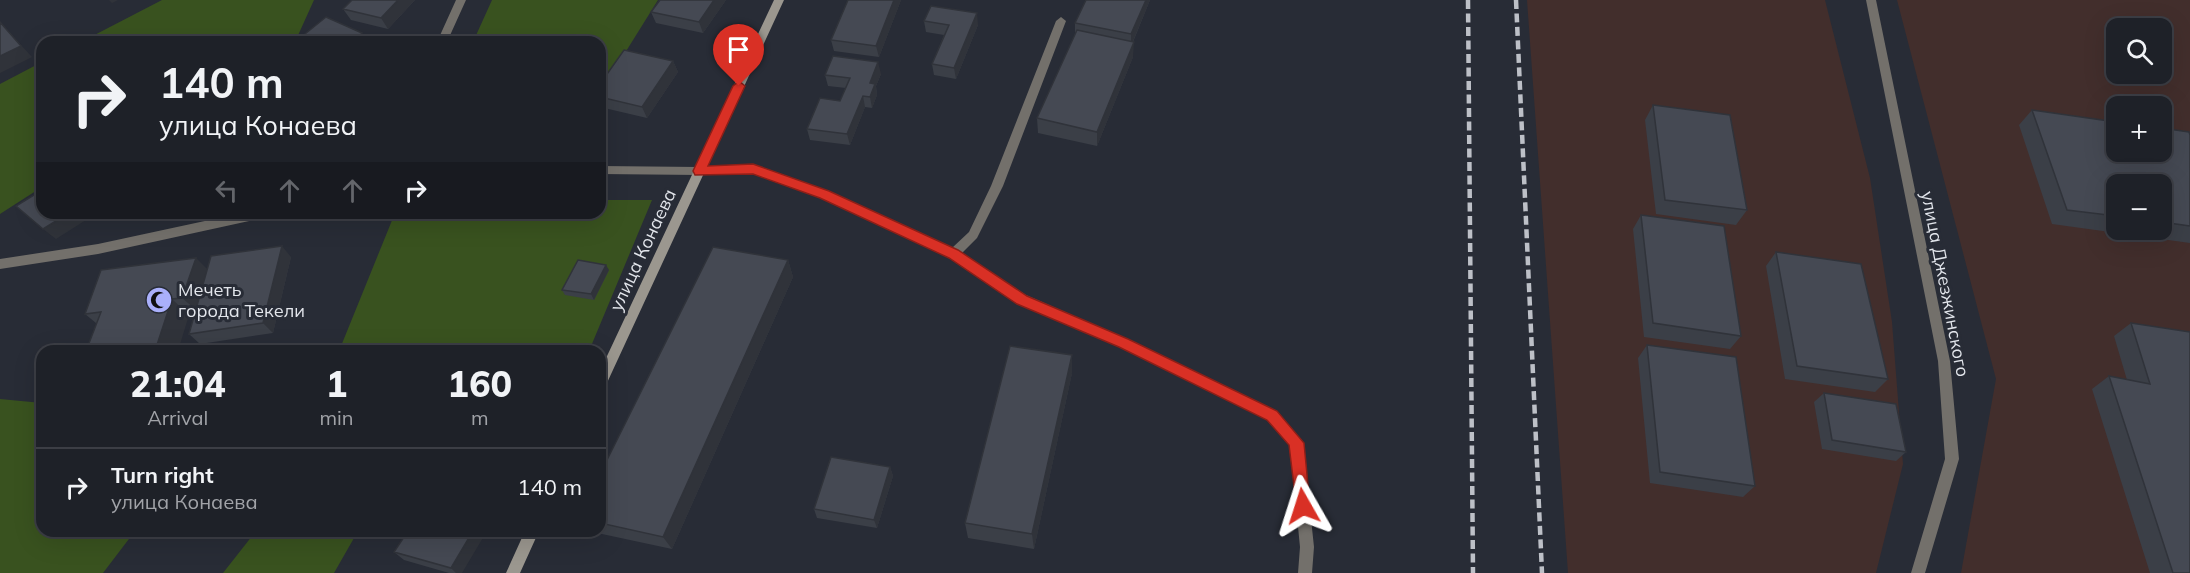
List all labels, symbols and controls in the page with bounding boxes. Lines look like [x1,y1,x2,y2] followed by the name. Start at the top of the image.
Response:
[2106,18,2172,240] map controls
[2106,18,2172,84] button: search
[713,24,764,86] pin
[722,33,755,66] icon: arrive
[159,56,284,109] text: 140 m
[60,60,138,138] icon: right
[2106,96,2172,162] button: +
[159,108,357,142] text: улица Конаева
[210,174,243,207] icon: left
[273,174,306,207] icon: ahead
[336,174,369,207] icon: ahead
[399,174,432,207] icon: right
[2106,174,2172,240] button: −
[604,185,681,314] street label: улица Конаева
[1916,189,1975,379] street label: улица Джезжинского
[178,278,305,322] place label: Мечеть города Текели
[144,285,174,315] mosque icon: Мечеть города Текели
[130,361,226,406] text: 21:04
[326,361,347,406] text: 1
[447,361,512,406] text: 160
[147,405,208,430] text: Arrival
[319,405,354,430] text: min
[471,405,489,430] text: m
[111,461,214,489] text: Turn right
[60,471,93,504] icon: right
[517,473,582,501] text: 140 m
[1271,474,1335,538] position arrow
[111,489,258,514] text: улица Конаева

